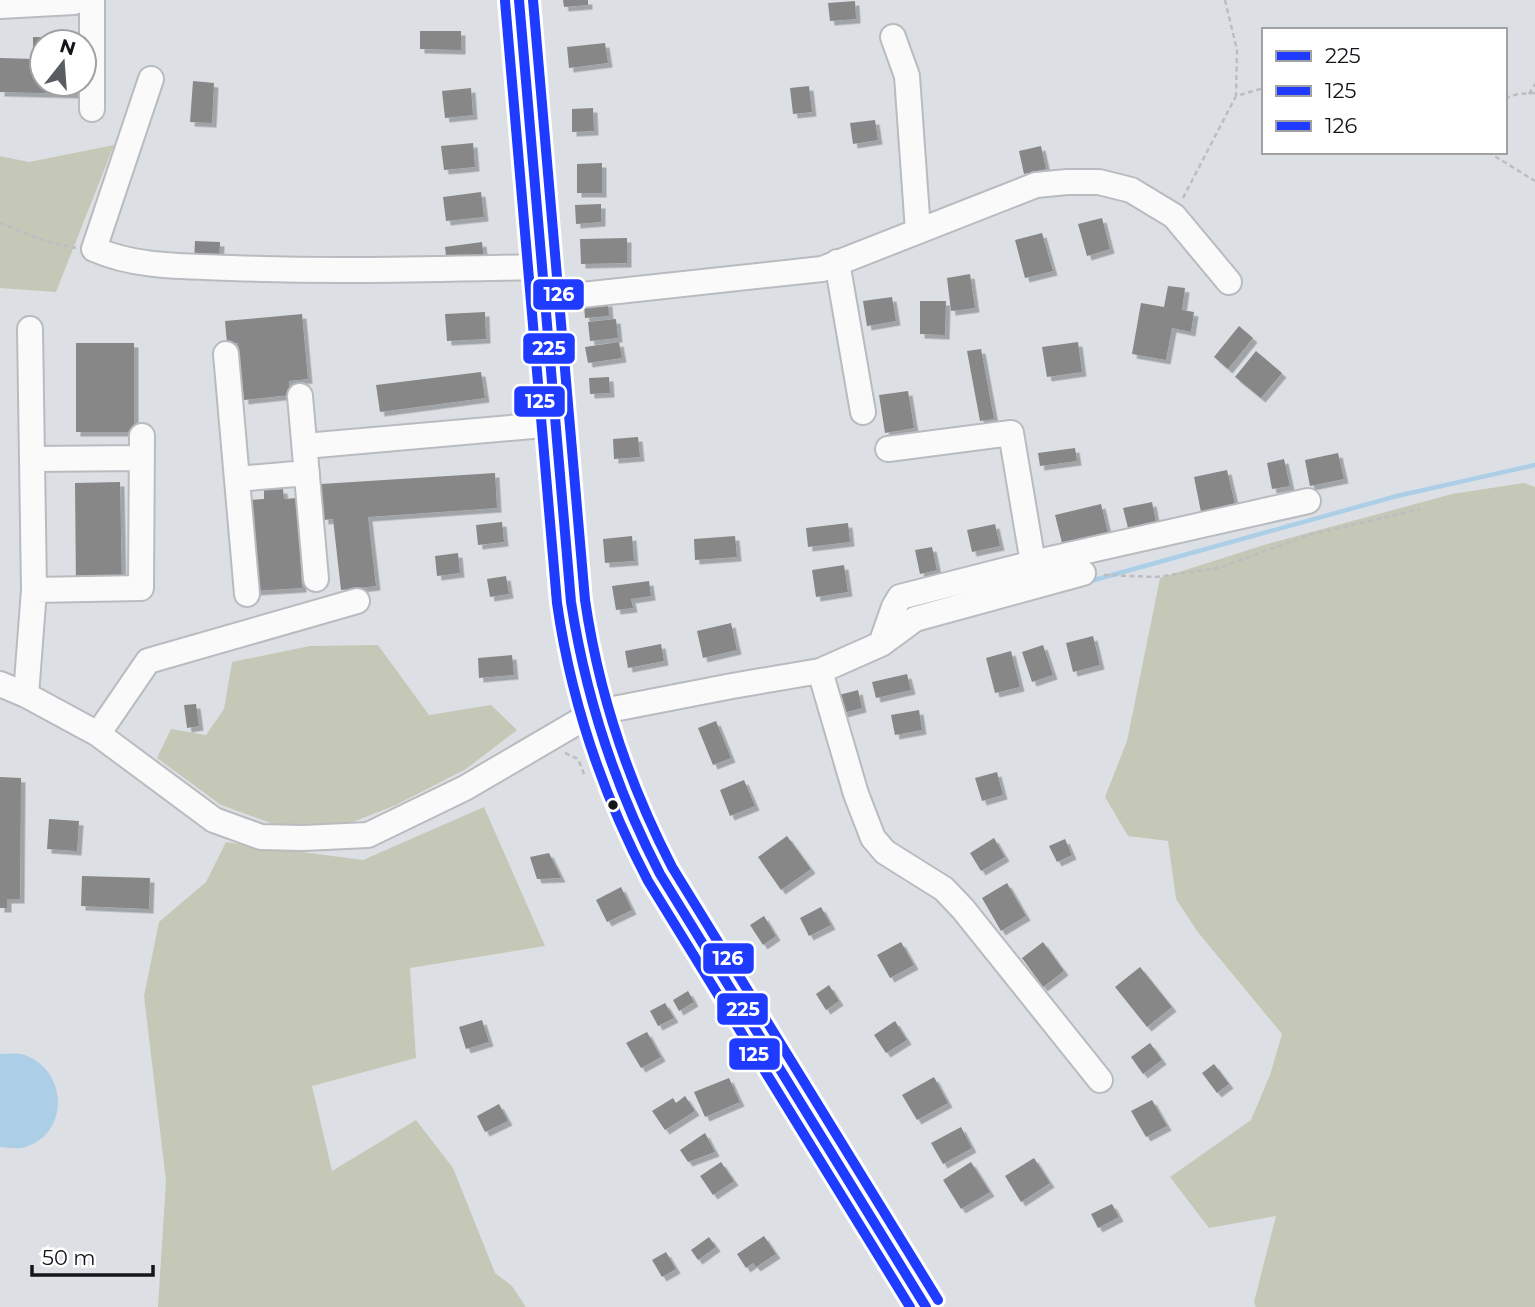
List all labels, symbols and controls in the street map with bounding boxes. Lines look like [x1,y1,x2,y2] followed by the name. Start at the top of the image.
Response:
[28,28,98,98] north arrow
[1262,28,1507,154] legend
[57,34,79,60] text: N
[1325,43,1361,68] text: 225
[1325,78,1357,103] text: 125
[1325,113,1357,138] text: 126
[532,278,585,311] line badge: 126
[544,283,574,306] text: 126
[522,332,576,365] line badge: 225
[532,337,566,360] text: 225
[513,385,566,418] line badge: 125
[525,390,555,413] text: 125
[606,798,620,812] unlabelled marker
[702,942,755,975] line badge: 126
[713,947,743,970] text: 126
[716,992,769,1026] line badge: 225
[726,998,760,1021] text: 225
[728,1037,781,1071] line badge: 125
[739,1043,769,1066] text: 125
[32,1234,152,1278] scale bar
[42,1245,96,1270] text: 50 m

